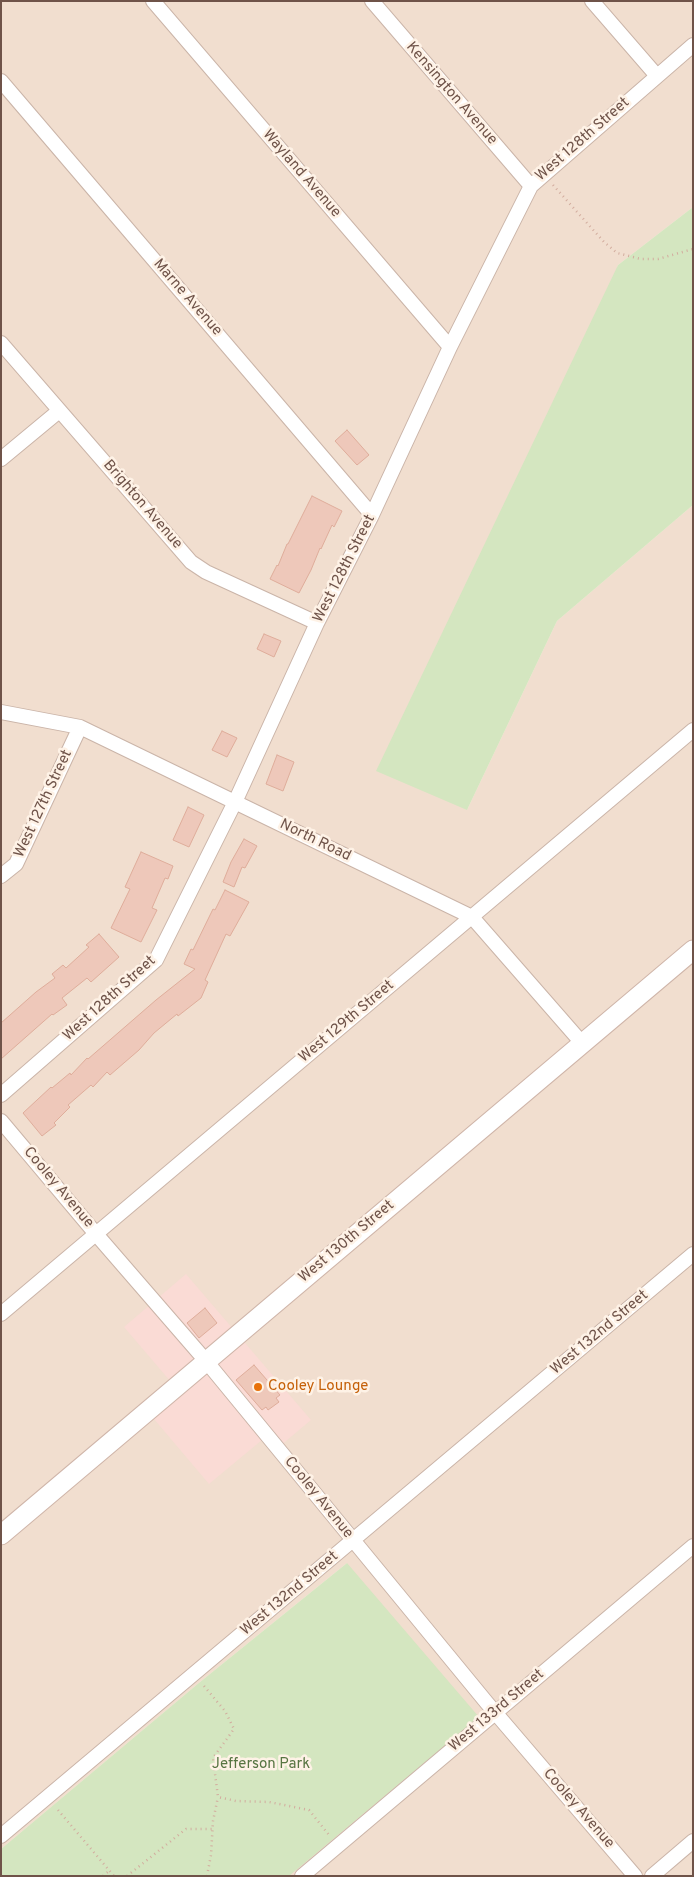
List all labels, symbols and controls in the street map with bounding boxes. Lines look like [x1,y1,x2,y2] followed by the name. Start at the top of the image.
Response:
[402,39,500,149] street label: Kensington Avenue
[532,94,634,186] street label: West 128th Street
[258,126,344,222] street label: Wayland Avenue
[149,256,225,340] street label: Marne Avenue
[98,457,186,553] street label: Brighton Avenue
[310,512,380,626] street label: West 128th Street
[11,747,77,861] street label: West 127th Street
[276,816,354,866] street label: North Road
[60,953,160,1045] street label: West 128th Street
[296,977,398,1067] street label: West 129th Street
[19,1144,97,1232] street label: Cooley Avenue
[296,1197,398,1287] street label: West 130th Street
[548,1287,652,1379] street label: West 132nd Street
[268,1378,368,1396] place label: Cooley Lounge
[252,1381,264,1393] marker: Cooley Lounge
[280,1453,356,1543] street label: Cooley Avenue
[238,1548,342,1640] street label: West 132nd Street
[446,1666,548,1756] street label: West 133rd Street
[212,1756,310,1774] park label: Jefferson Park
[538,1765,618,1853] street label: Cooley Avenue

